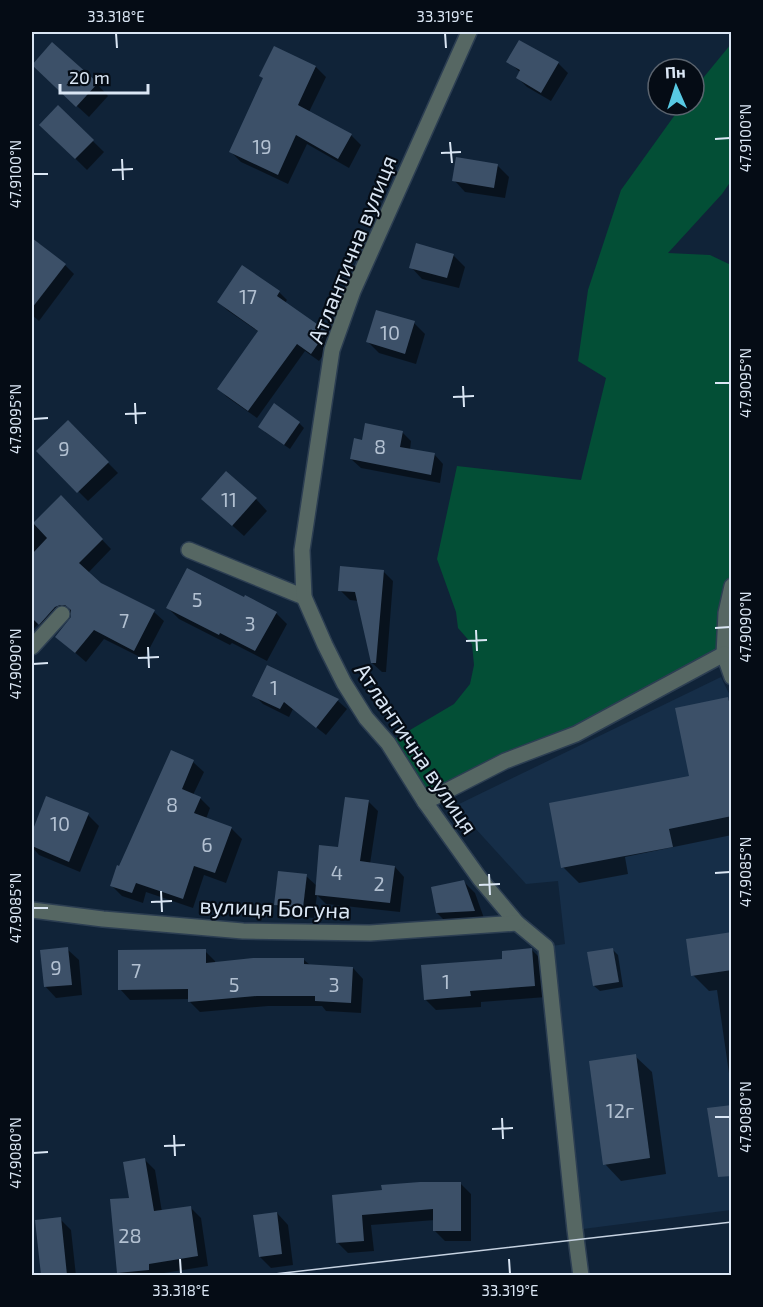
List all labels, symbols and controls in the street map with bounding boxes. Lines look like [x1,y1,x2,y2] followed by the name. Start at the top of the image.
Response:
[87,7,145,25] text: 33.318°E
[417,7,473,25] text: 33.319°E
[60,57,148,95] scale bar
[646,57,706,117] north arrow
[664,61,686,82] text: Пн
[69,66,110,88] text: 20 m
[736,104,754,172] text: 47.9100°N
[252,134,272,158] house number: 19
[6,140,24,208] text: 47.9100°N
[301,151,402,347] street label: Атлантична вулиця
[239,284,257,308] house number: 17
[380,320,400,344] house number: 10
[736,348,754,418] text: 47.9095°N
[6,384,24,454] text: 47.9095°N
[374,434,386,458] house number: 8
[58,436,70,460] house number: 9
[221,487,237,511] house number: 11
[192,587,202,611] house number: 5
[736,592,754,662] text: 47.9090°N
[119,608,129,632] house number: 7
[244,611,256,635] house number: 3
[6,629,24,699] text: 47.9090°N
[349,658,484,839] street label: Атлантична вулиця
[270,675,278,699] house number: 1
[166,792,178,816] house number: 8
[50,811,70,835] house number: 10
[201,832,213,856] house number: 6
[736,837,754,907] text: 47.9085°N
[331,860,343,884] house number: 4
[373,871,385,895] house number: 2
[6,873,24,943] text: 47.9085°N
[199,891,351,924] street label: вулиця Богуна
[50,955,62,979] house number: 9
[131,958,141,982] house number: 7
[442,969,450,993] house number: 1
[229,972,239,996] house number: 5
[328,972,340,996] house number: 3
[736,1081,754,1153] text: 47.9080°N
[606,1098,634,1122] house number: 12г
[6,1117,24,1189] text: 47.9080°N
[118,1223,142,1247] house number: 28
[152,1281,210,1299] text: 33.318°E
[482,1281,538,1299] text: 33.319°E

